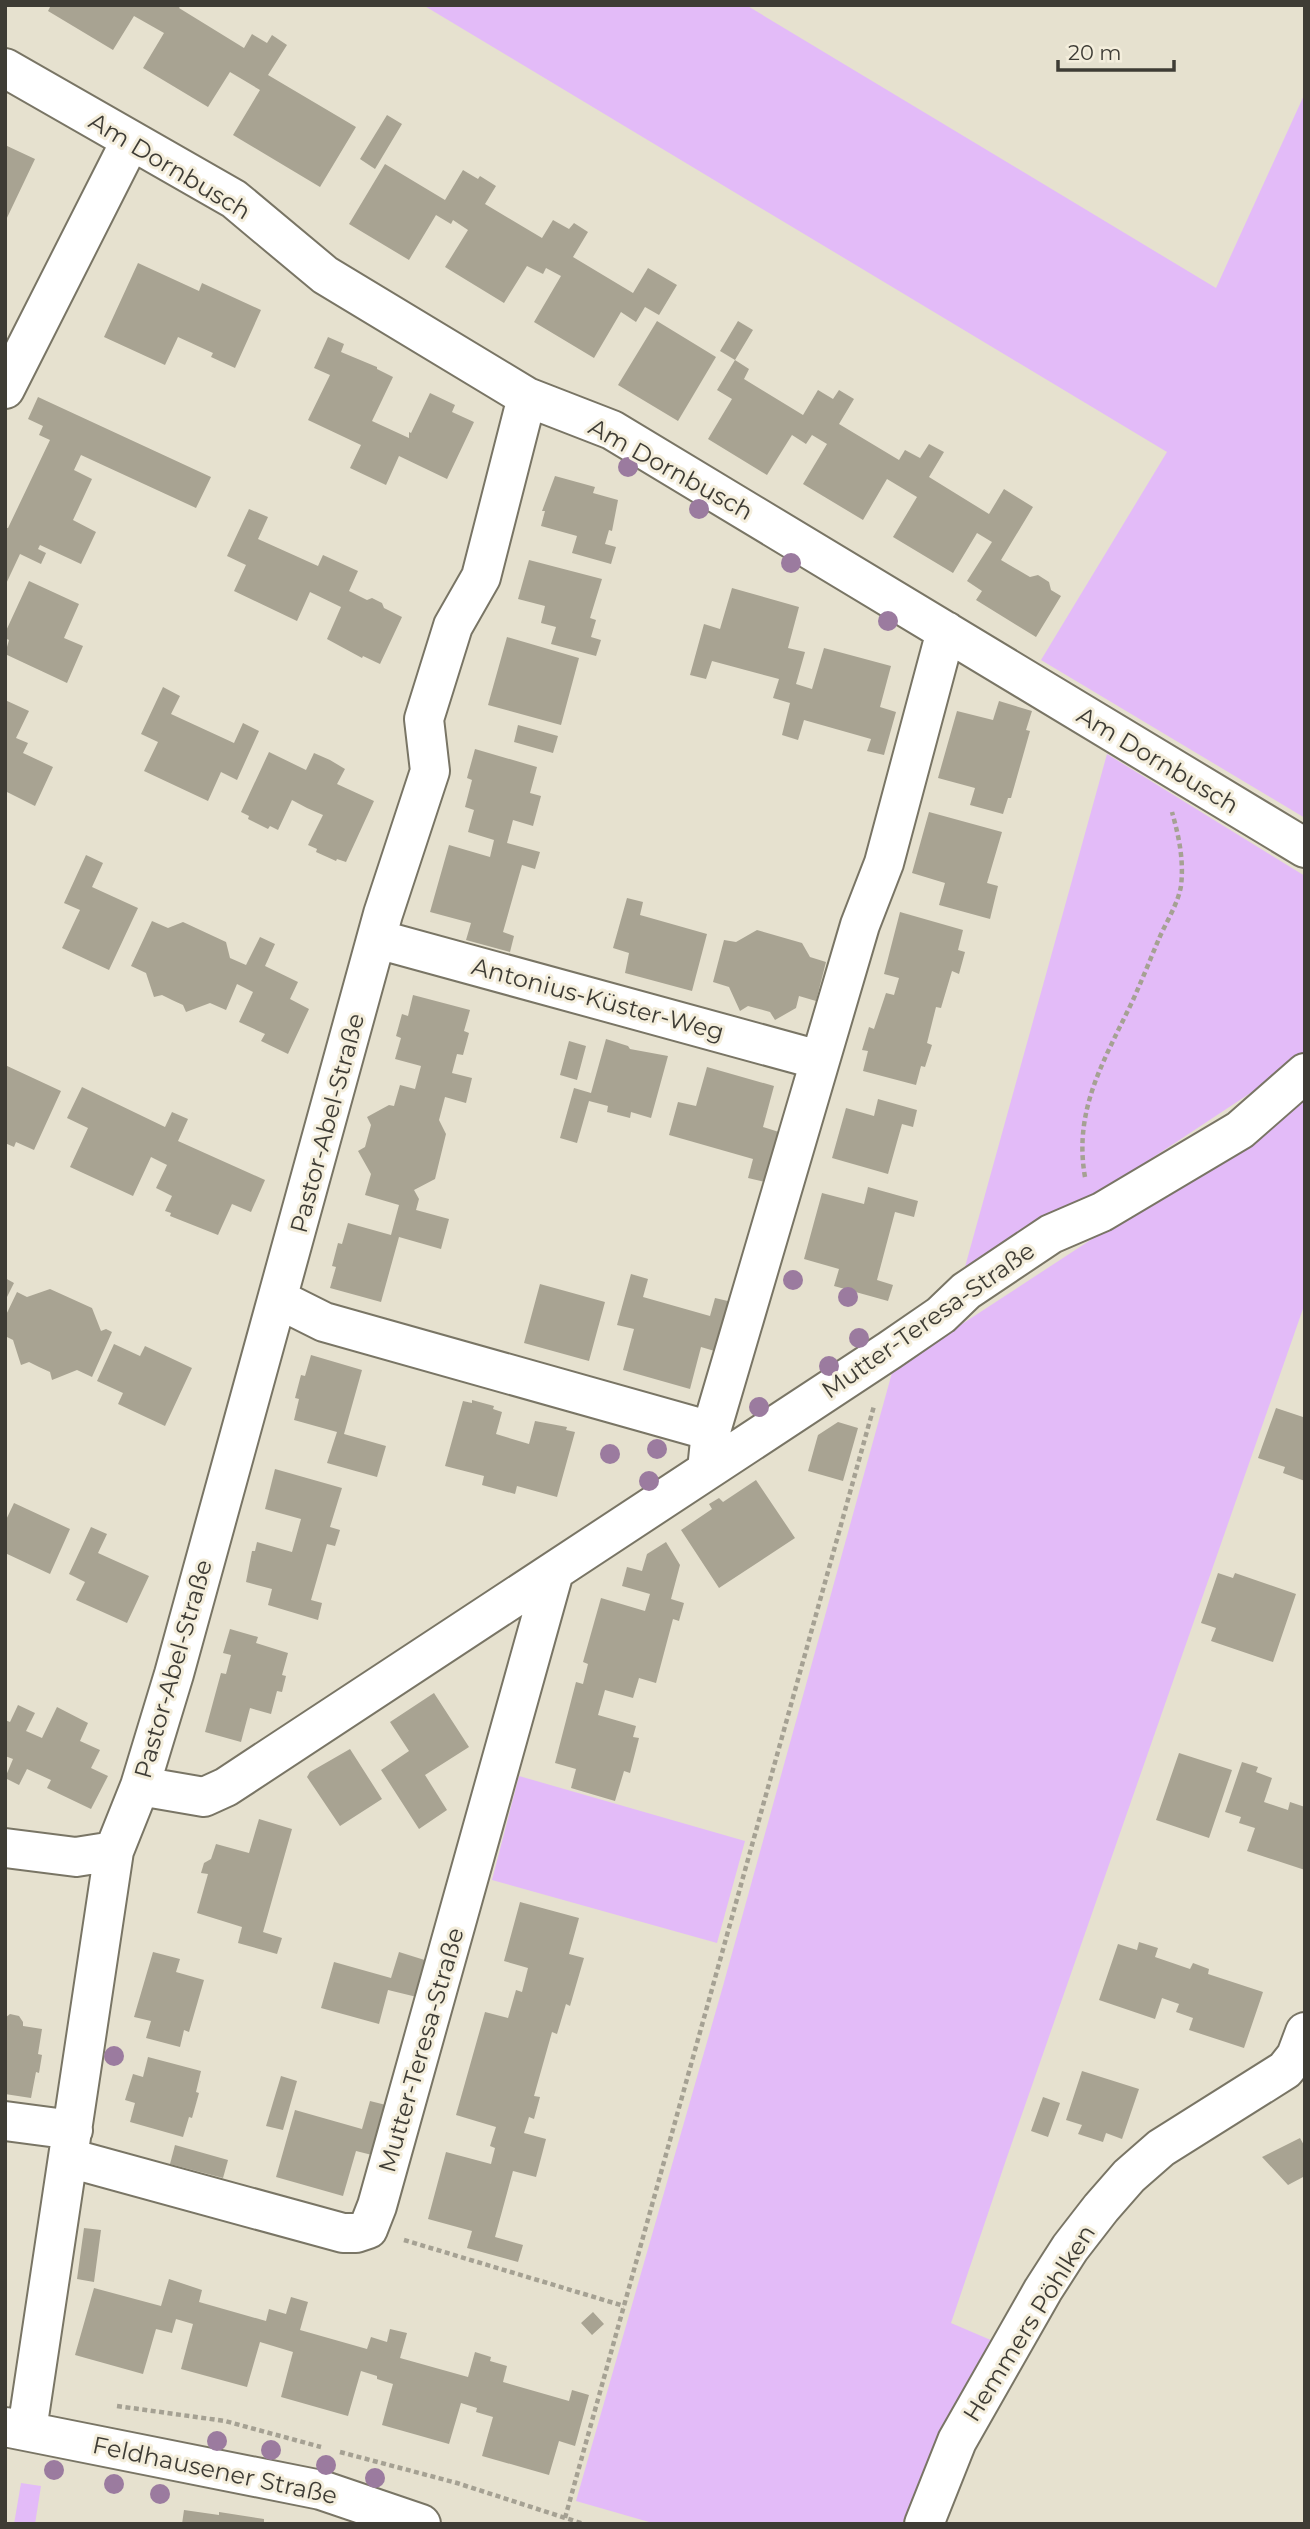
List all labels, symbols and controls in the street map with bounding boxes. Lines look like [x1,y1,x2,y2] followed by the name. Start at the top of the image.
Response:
[1058,28,1174,72] scale bar
[1068,40,1122,65] text: 20 m
[84,106,256,226] street label: Am Dornbusch
[584,412,758,526] street label: Am Dornbusch
[1072,700,1244,820] street label: Am Dornbusch
[469,951,727,1047] street label: Antonius-Küster-Weg
[284,1010,370,1236] street label: Pastor-Abel-Straße
[816,1235,1040,1405] street label: Mutter-Teresa-Straße
[128,1556,218,1782] street label: Pastor-Abel-Straße
[372,1924,470,2176] street label: Mutter-Teresa-Straße
[957,2219,1101,2427] street label: Hemmers Pöhlken
[90,2430,340,2510] street label: Feldhausener Straße

